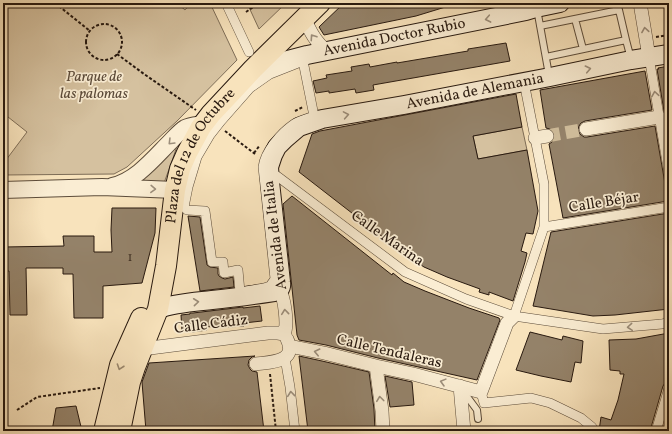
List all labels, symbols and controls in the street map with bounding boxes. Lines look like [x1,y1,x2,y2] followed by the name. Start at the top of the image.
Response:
[322,13,467,62] street label: Avenida Doctor Rubio
[485,14,491,22] one-way arrow
[641,27,650,33] one-way arrow
[311,34,318,41] one-way arrow
[585,65,591,74] one-way arrow
[60,67,128,105] park label: Parque de las palomas
[404,68,545,115] street label: Avenida de Alemania
[161,84,240,225] street label: Plaza del 12 de Octubre
[652,91,660,97] one-way arrow
[343,111,349,120] one-way arrow
[168,137,175,145] one-way arrow
[259,179,293,291] street label: Avenida de Italia
[150,185,156,194] one-way arrow
[567,187,641,219] street label: Calle Béjar
[346,206,428,272] street label: Calle Marina
[127,249,133,267] house number: 1
[193,298,199,307] one-way arrow
[280,309,289,315] one-way arrow
[173,310,249,340] street label: Calle Cádiz
[627,322,633,331] one-way arrow
[334,330,444,374] street label: Calle Tendaleras
[314,348,320,356] one-way arrow
[116,363,125,370] one-way arrow
[440,378,447,387] one-way arrow
[286,391,295,397] one-way arrow
[376,396,385,402] one-way arrow

